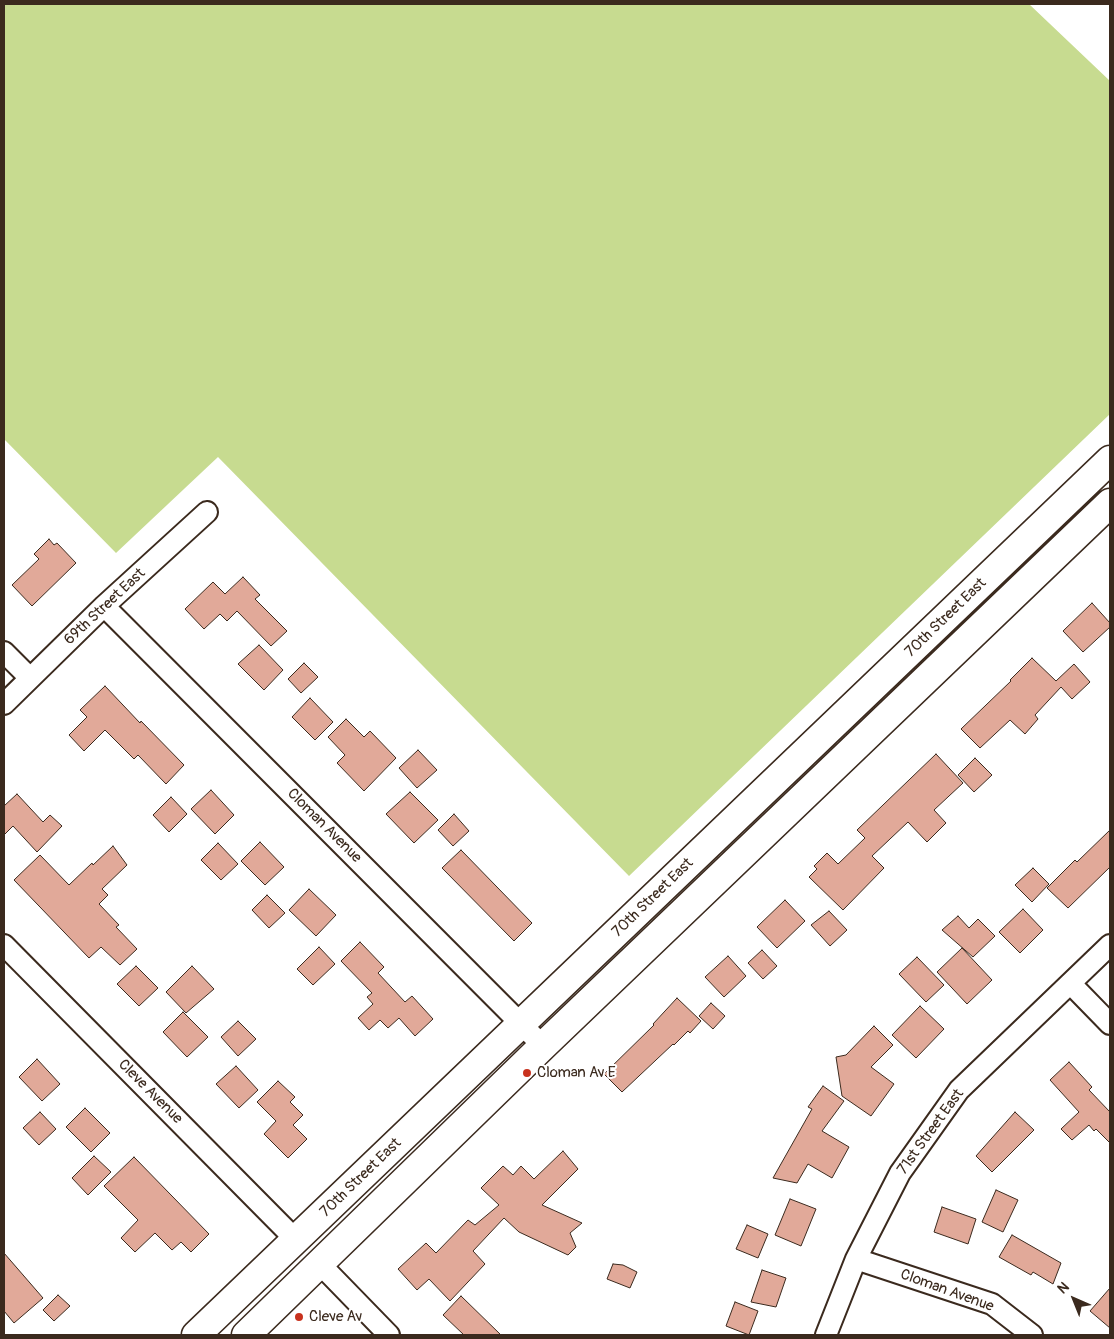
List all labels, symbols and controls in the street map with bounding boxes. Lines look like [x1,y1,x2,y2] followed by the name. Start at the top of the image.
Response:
[61,565,149,649] street label: 69th Street East
[902,575,990,661] street label: 70th Street East
[283,785,365,867] street label: Cloman Avenue
[609,855,697,941] street label: 70th Street East
[114,1056,186,1128] street label: Cleve Avenue
[537,1064,616,1082] place label: Cloman Av E
[521,1067,533,1079] marker: Cloman Av E
[894,1086,968,1178] street label: 71st Street East
[317,1135,405,1221] street label: 70th Street East
[898,1266,996,1316] street label: Cloman Avenue
[1049,1274,1099,1324] north arrow
[1054,1278,1073,1297] text: N
[309,1308,362,1326] place label: Cleve Av
[293,1311,305,1323] marker: Cleve Av

